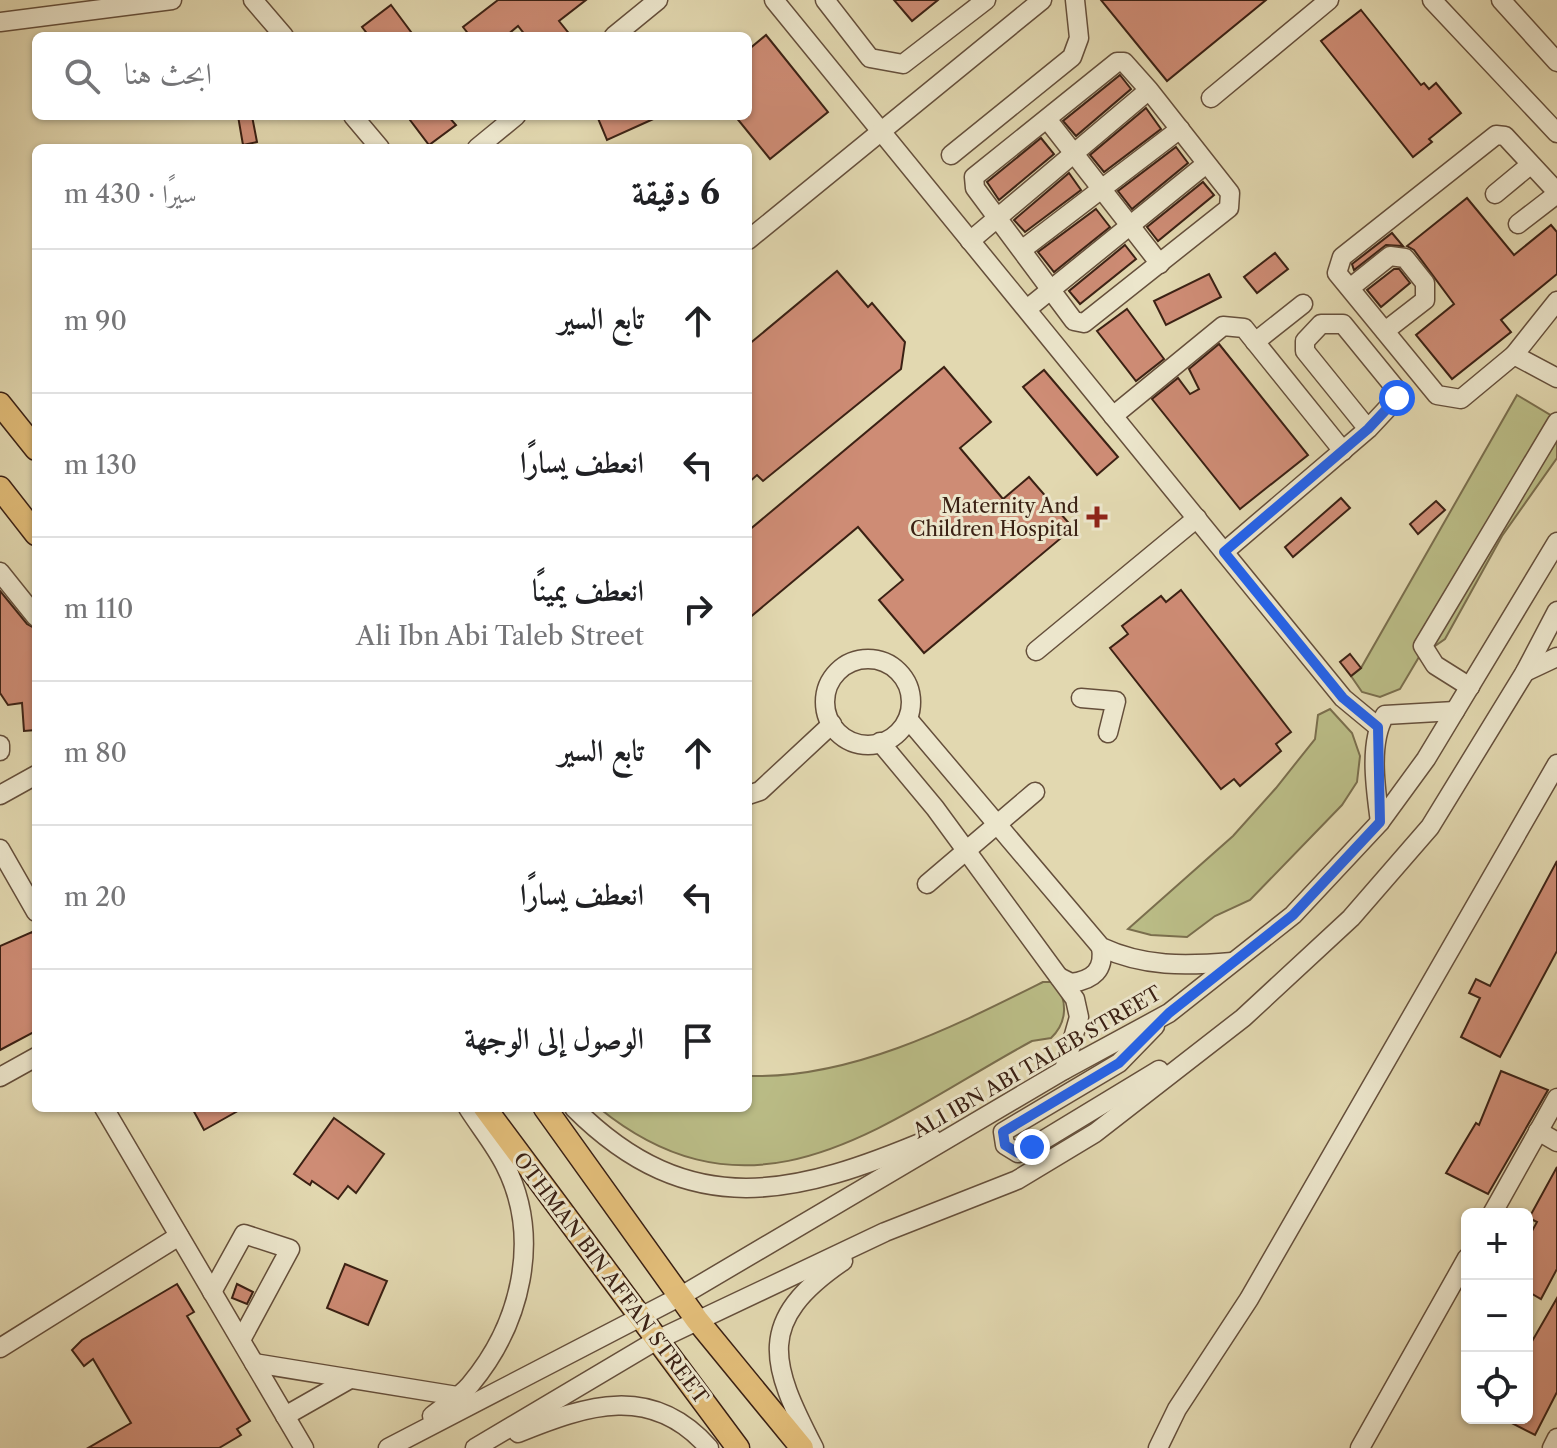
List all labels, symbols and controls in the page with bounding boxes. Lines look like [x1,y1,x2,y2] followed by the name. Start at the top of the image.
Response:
[32,32,752,120] search box
[60,54,104,98] icon: search
[124,55,212,92] text: ابحث هنا
[632,171,720,213] text: 6 دقيقة
[64,178,197,210] text: سيرًا · 430 m
[676,299,720,343] icon: ahead
[558,300,644,337] text: تابع السير
[64,305,127,337] text: 90 m
[1379,380,1415,416] route start
[676,443,720,487] icon: left
[520,444,644,481] text: انعطف يسارًا
[64,449,137,481] text: 130 m
[910,494,1079,541] place label: Maternity And Children Hospital
[1086,506,1108,528] marker: Maternity And Children Hospital
[532,572,644,609] text: انعطف يمينًا
[676,587,720,631] icon: right
[64,593,134,625] text: 110 m
[356,620,644,652] text: Ali Ibn Abi Taleb Street
[676,731,720,775] icon: ahead
[558,732,644,769] text: تابع السير
[64,737,127,769] text: 80 m
[676,875,720,919] icon: left
[520,876,644,913] text: انعطف يسارًا
[64,881,127,913] text: 20 m
[908,981,1166,1144] street label: ALI IBN ABI TALEB STREET
[676,1019,720,1063] icon: arrive
[465,1020,644,1057] text: الوصول إلى الوجهة
[1014,1129,1050,1165] route end
[509,1148,713,1408] street label: OTHMAN BIN AFFAN STREET
[1461,1208,1533,1424] map controls
[1461,1208,1533,1280] button: +
[1461,1280,1533,1352] button: −
[1461,1352,1533,1424] button: locate

